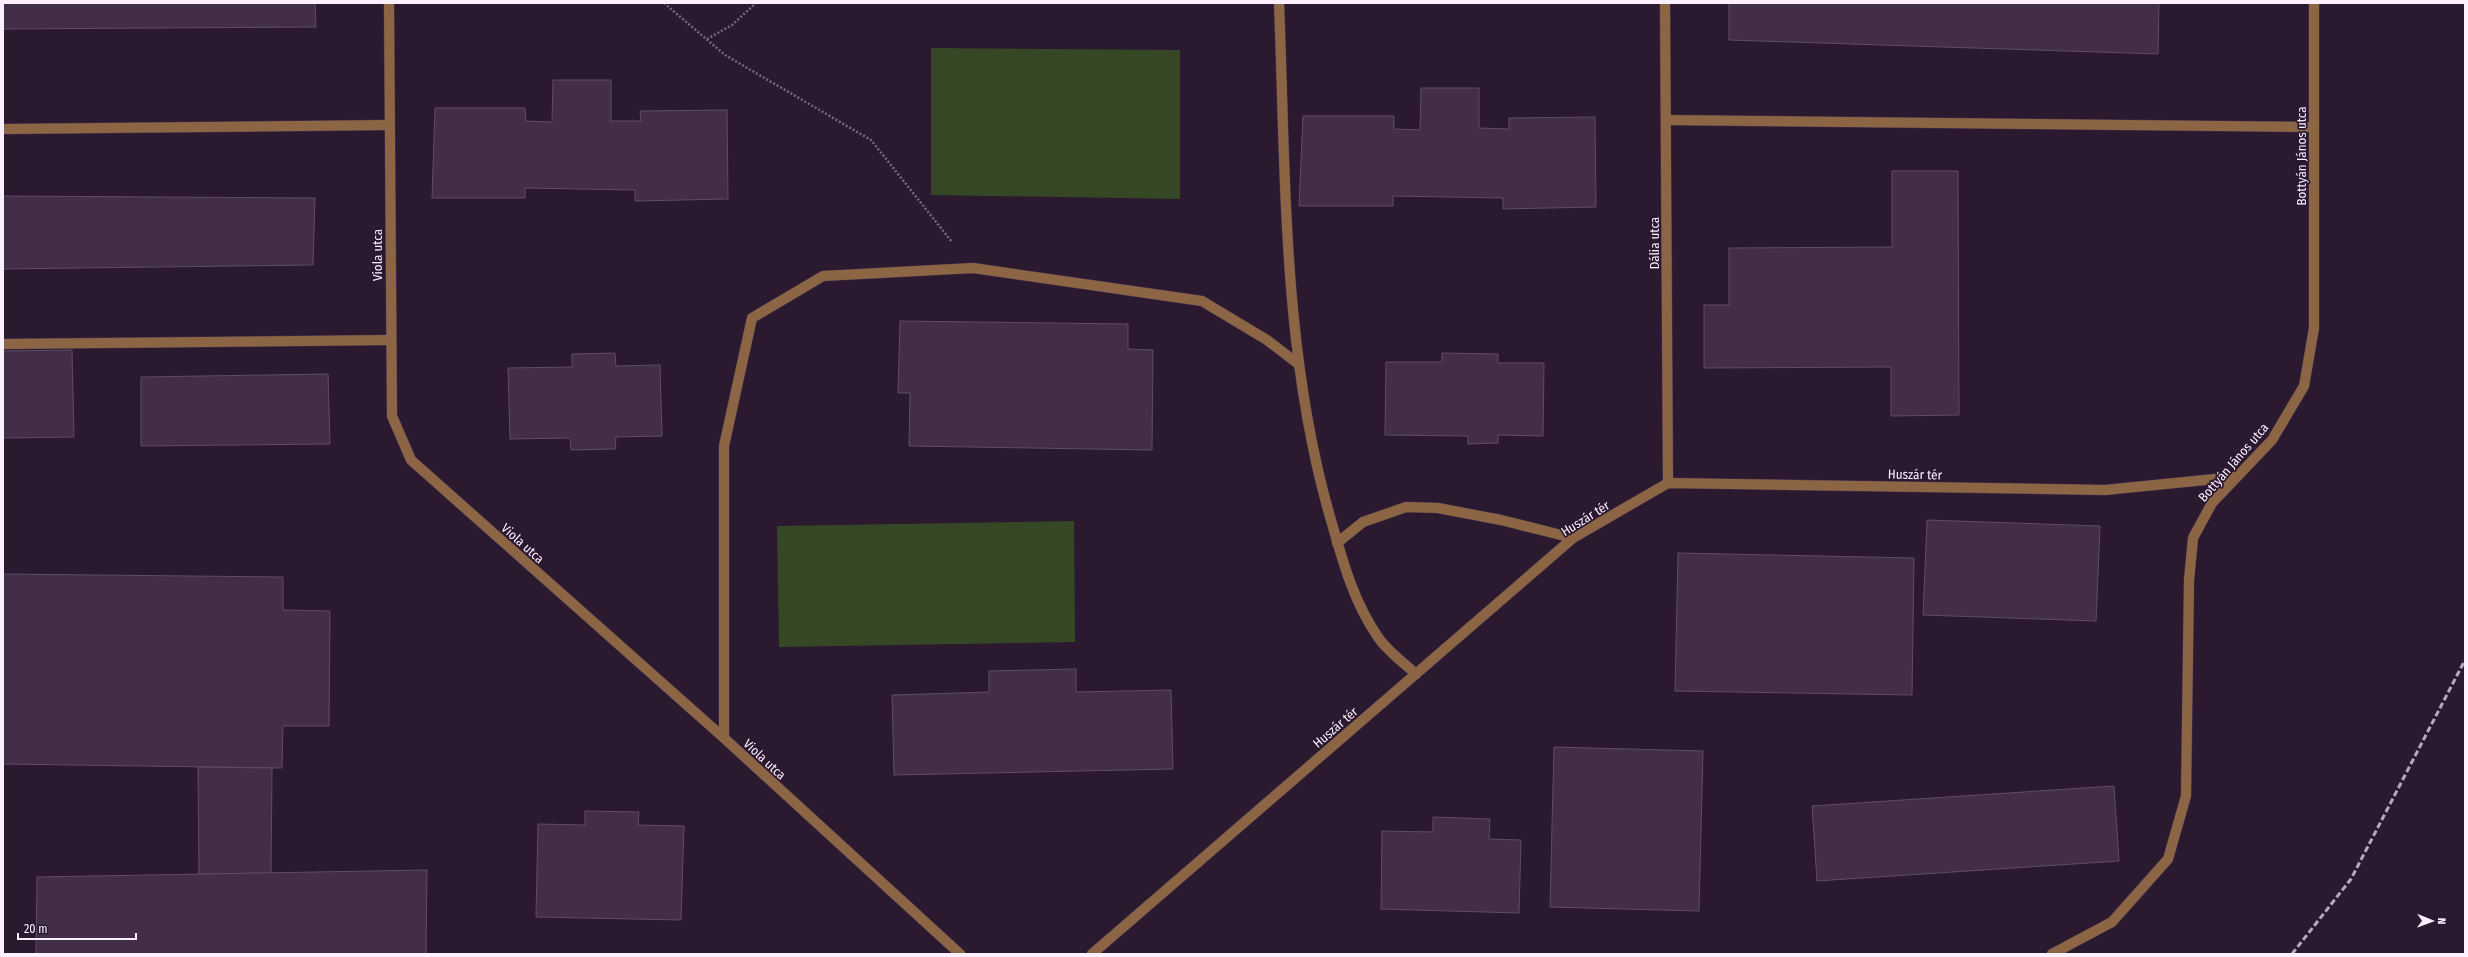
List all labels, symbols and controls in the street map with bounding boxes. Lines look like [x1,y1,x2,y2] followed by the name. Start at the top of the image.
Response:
[2294,106,2309,206] street label: Bottyán János utca
[1647,217,1662,269] street label: Dália utca
[370,229,385,281] street label: Viola utca
[2195,420,2272,505] street label: Bottyán János utca
[1888,467,1943,482] street label: Huszár tér
[1558,497,1613,539] street label: Huszár tér
[498,520,547,566] street label: Viola utca
[1310,704,1361,751] street label: Huszár tér
[740,736,789,783] street label: Viola utca
[2412,901,2452,941] north arrow
[18,915,136,941] scale bar
[2435,918,2448,925] text: N
[24,922,48,936] text: 20 m

